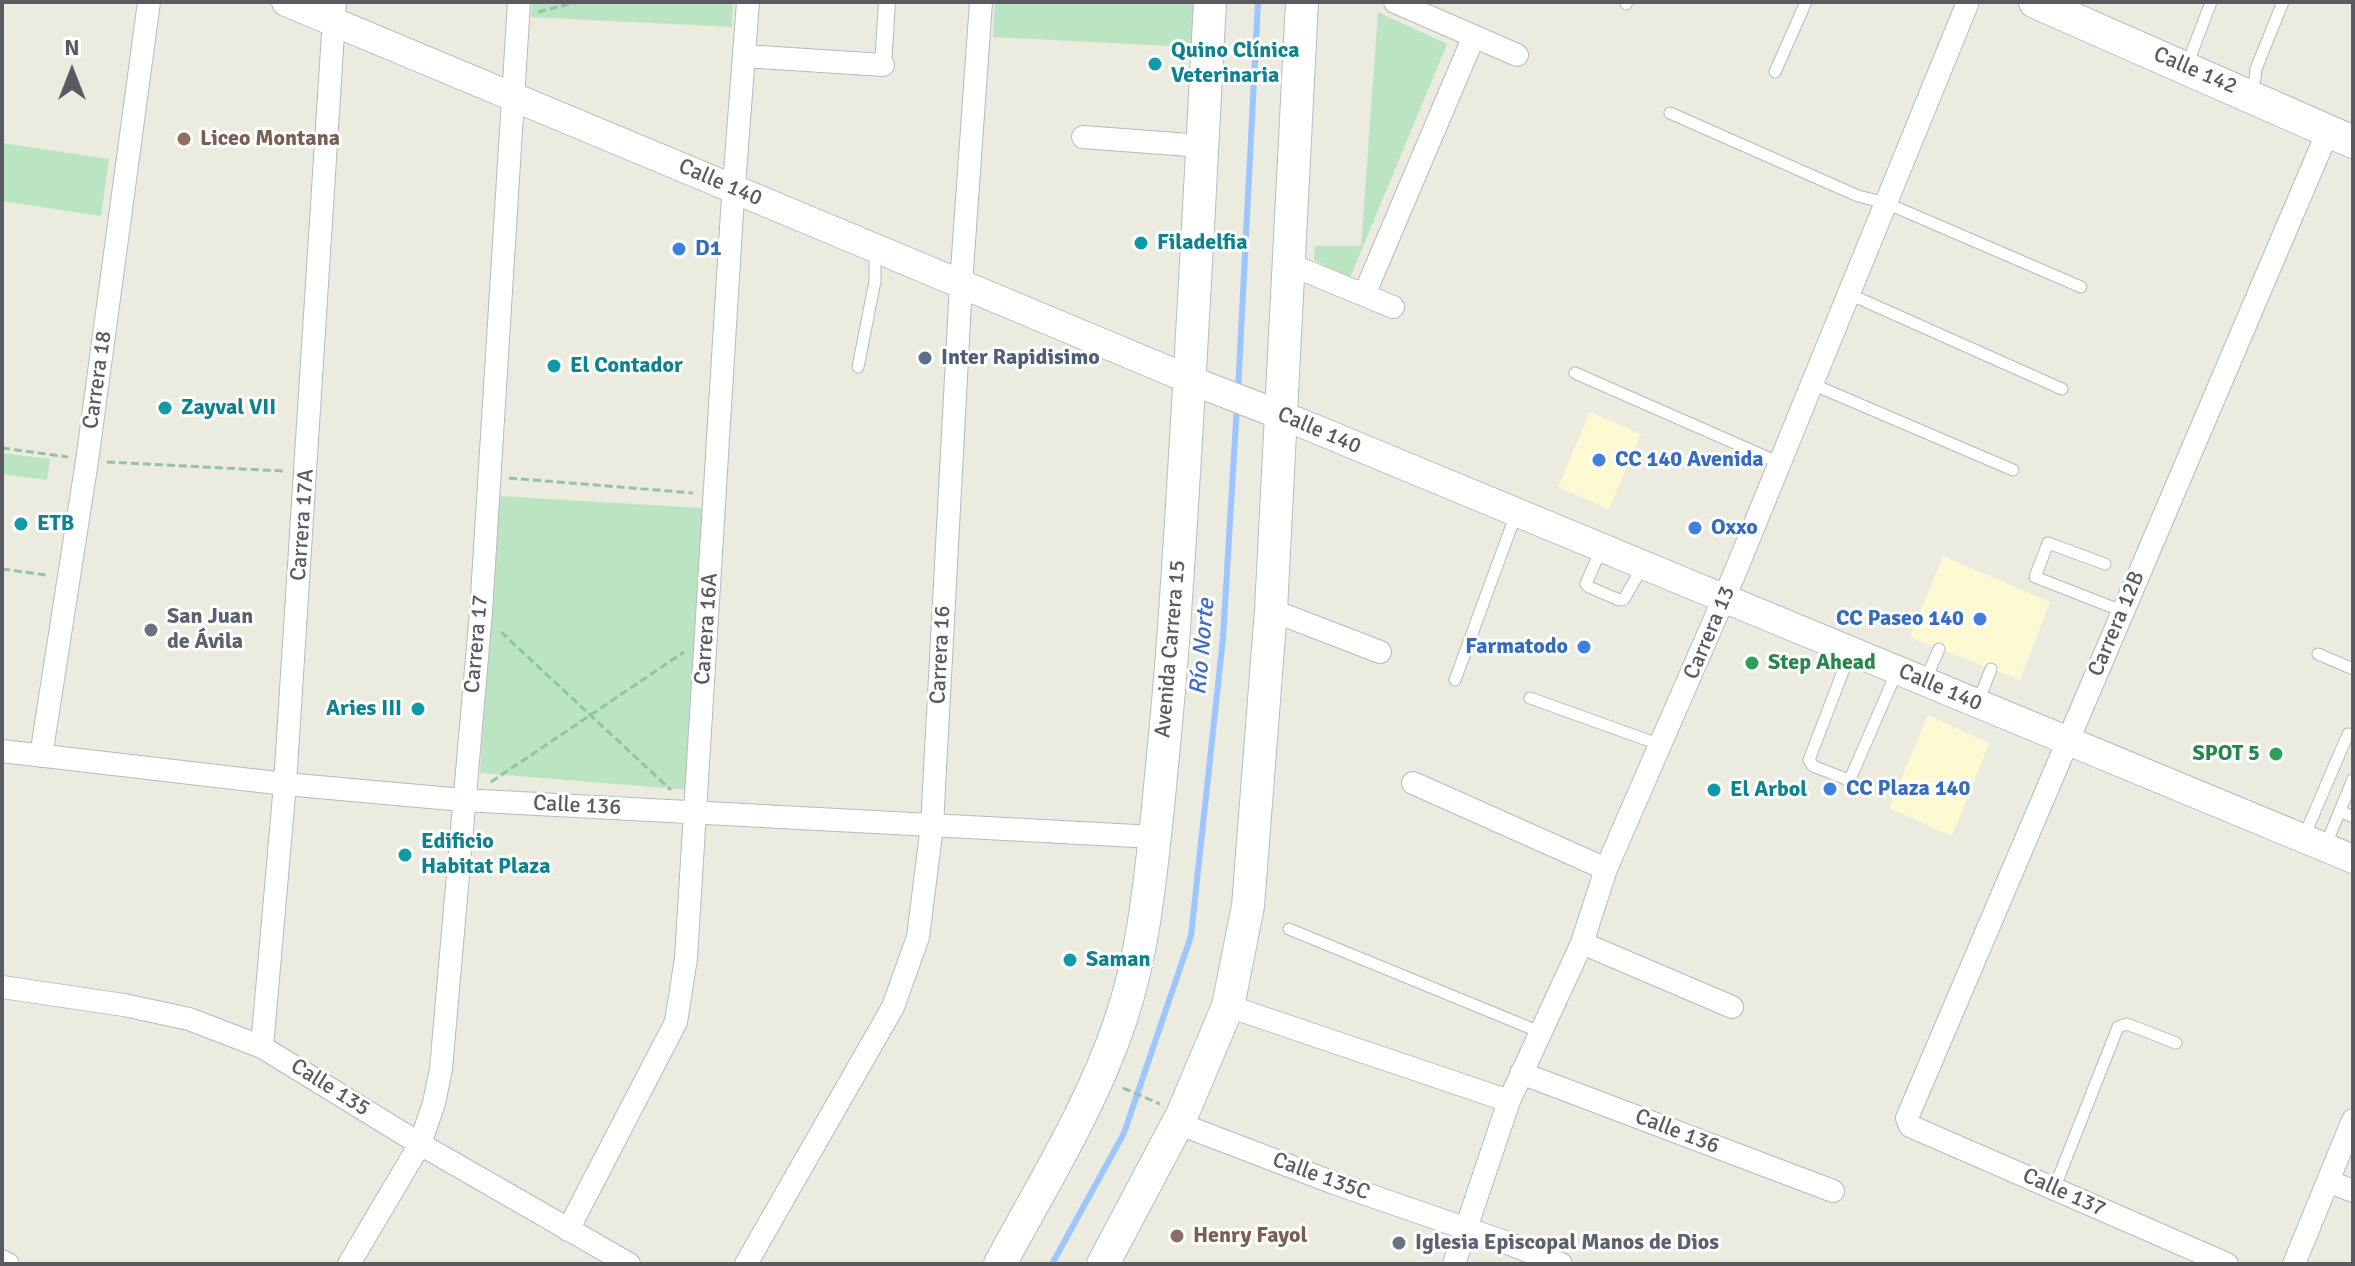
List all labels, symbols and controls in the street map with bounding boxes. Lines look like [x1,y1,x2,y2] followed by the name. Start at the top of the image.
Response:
[32,32,112,112] north arrow
[64,34,80,61] text: N
[1171,38,1300,90] place label: Quino Clínica Veterinaria
[2149,42,2241,100] street label: Calle 142
[1146,55,1164,73] marker: Quino Clínica Veterinaria
[200,126,340,152] place label: Liceo Montana
[175,130,193,148] marker: Liceo Montana
[674,154,766,212] street label: Calle 140
[1157,230,1247,256] place label: Filadelfia
[1132,234,1150,252] marker: Filadelfia
[695,236,722,262] place label: D1
[670,240,688,258] marker: D1
[78,329,118,431] street label: Carrera 18
[941,345,1100,371] place label: Inter Rapidisimo
[916,349,934,367] marker: Inter Rapidisimo
[570,353,683,379] place label: El Contador
[545,357,563,375] marker: El Contador
[181,395,276,421] place label: Zayval VII
[156,399,174,417] marker: Zayval VII
[1273,402,1365,460] street label: Calle 140
[1615,447,1764,473] place label: CC 140 Avenida
[1590,451,1608,469] marker: CC 140 Avenida
[286,468,320,582] street label: Carrera 17A
[37,511,74,537] place label: ETB
[12,515,30,533] marker: ETB
[1711,515,1758,541] place label: Oxxo
[1686,519,1704,537] marker: Oxxo
[1150,559,1192,739] street label: Avenida Carrera 15
[2083,567,2151,681] street label: Carrera 12B
[690,572,724,686] street label: Carrera 16A
[1679,582,1741,684] street label: Carrera 13
[460,594,494,694] street label: Carrera 17
[1184,597,1222,697] water label: Río Norte
[167,604,253,656] place label: San Juan de Ávila
[925,605,957,705] street label: Carrera 16
[1836,606,1964,632] place label: CC Paseo 140
[1971,610,1989,628] marker: CC Paseo 140
[142,621,160,639] marker: San Juan de Ávila
[1465,634,1568,660] place label: Farmatodo
[1575,638,1593,656] marker: Farmatodo
[1768,650,1876,676] place label: Step Ahead
[1743,654,1761,672] marker: Step Ahead
[1894,659,1986,717] street label: Calle 140
[326,696,402,722] place label: Aries III
[409,700,427,718] marker: Aries III
[2193,741,2260,767] place label: SPOT 5
[2267,745,2285,763] marker: SPOT 5
[1846,776,1970,802] place label: CC Plaza 140
[1730,777,1807,803] place label: El Arbol
[1821,780,1839,798] marker: CC Plaza 140
[1705,781,1723,799] marker: El Arbol
[532,791,622,821] street label: Calle 136
[421,829,550,880] place label: Edificio Habitat Plaza
[396,846,414,864] marker: Edificio Habitat Plaza
[1086,947,1151,973] place label: Saman
[1061,951,1079,969] marker: Saman
[286,1053,374,1123] street label: Calle 135
[1631,1104,1723,1160] street label: Calle 136
[1269,1147,1373,1207] street label: Calle 135C
[2018,1163,2110,1223] street label: Calle 137
[1193,1223,1307,1249] place label: Henry Fayol
[1168,1227,1186,1245] marker: Henry Fayol
[1415,1230,1719,1256] place label: Iglesia Episcopal Manos de Dios
[1390,1234,1408,1252] marker: Iglesia Episcopal Manos de Dios

